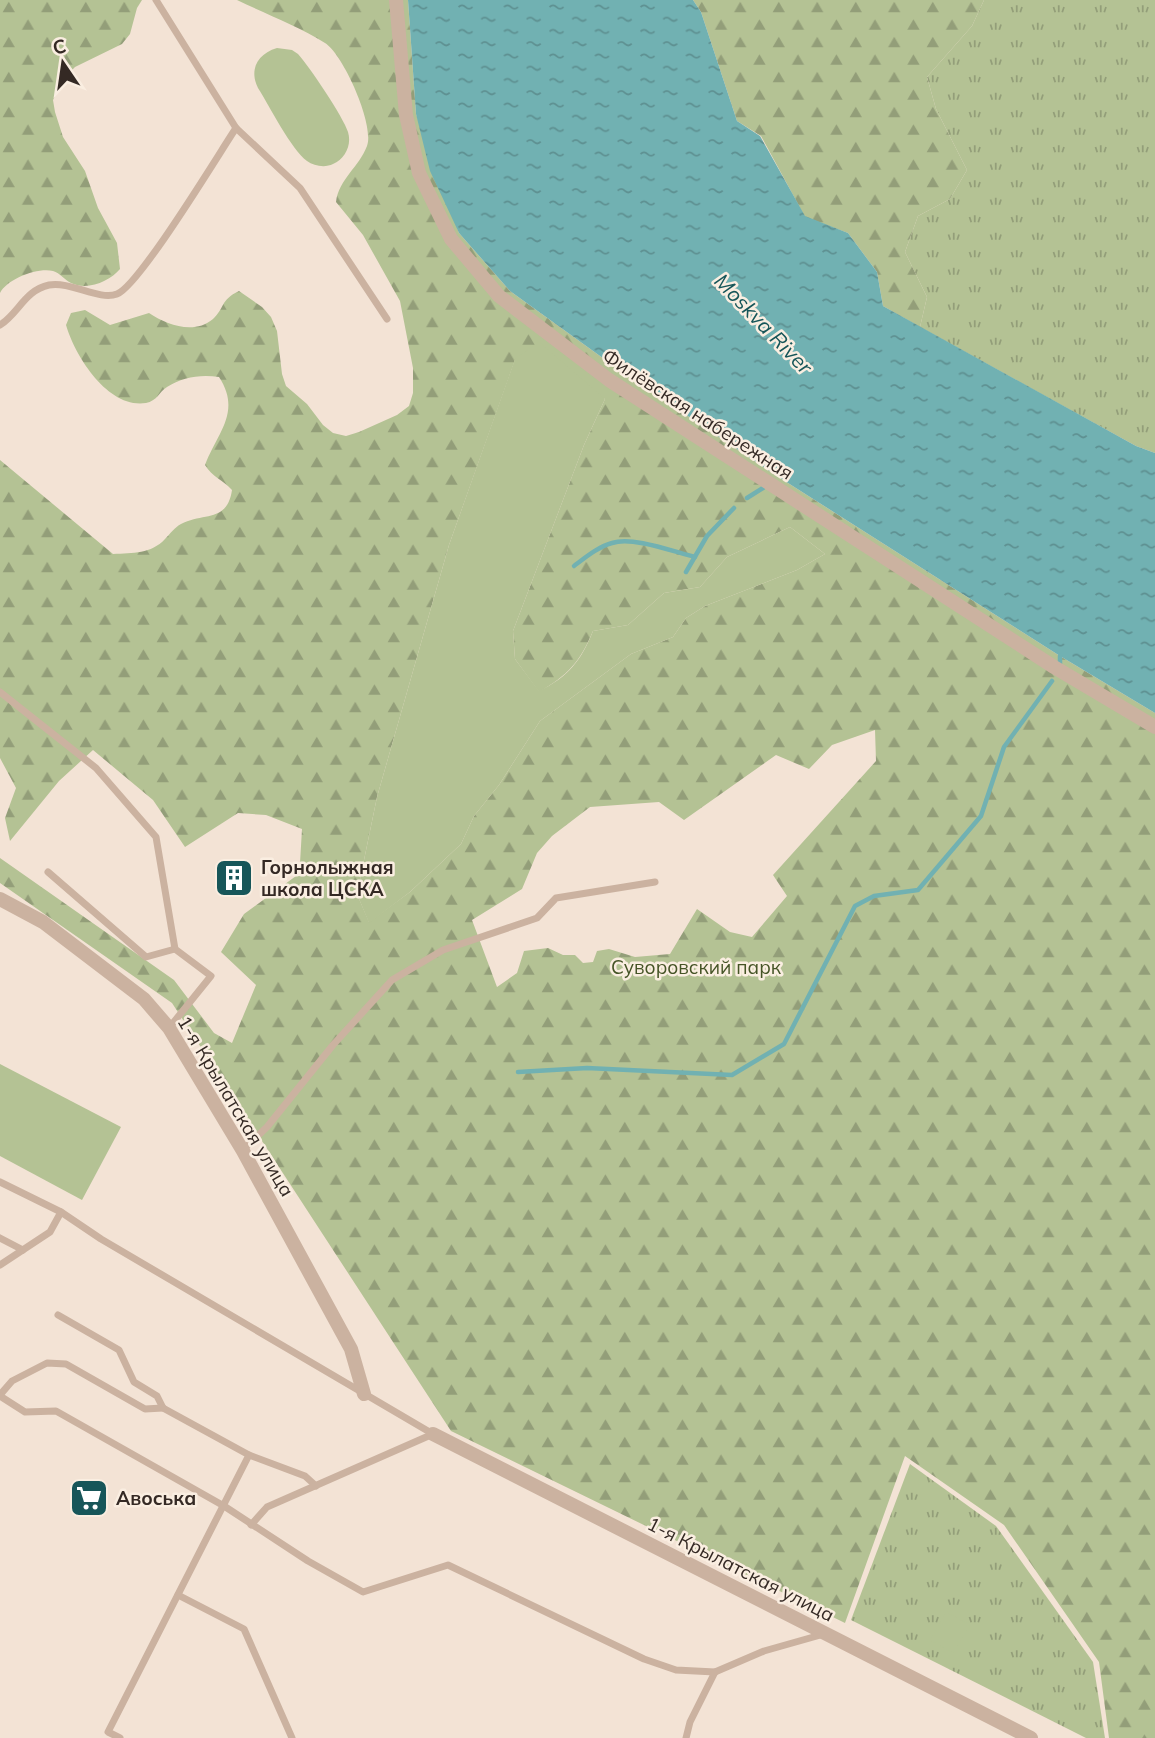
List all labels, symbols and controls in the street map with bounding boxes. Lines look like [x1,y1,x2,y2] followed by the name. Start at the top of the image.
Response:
[28,28,98,98] north arrow
[50,33,68,60] text: С
[709,268,819,380] water label: Moskva River
[598,343,798,485] street label: Филёвская набережная
[261,855,394,901] place label: Горнолыжная школа ЦСКА
[213,857,255,899] building icon: Горнолыжная школа ЦСКА
[611,955,782,979] park label: Суворовский парк
[172,1011,300,1201] street label: 1-я Крылатская улица
[68,1477,110,1519] supermarket icon: Авоська
[116,1486,196,1510] place label: Авоська
[643,1511,839,1627] street label: 1-я Крылатская улица

